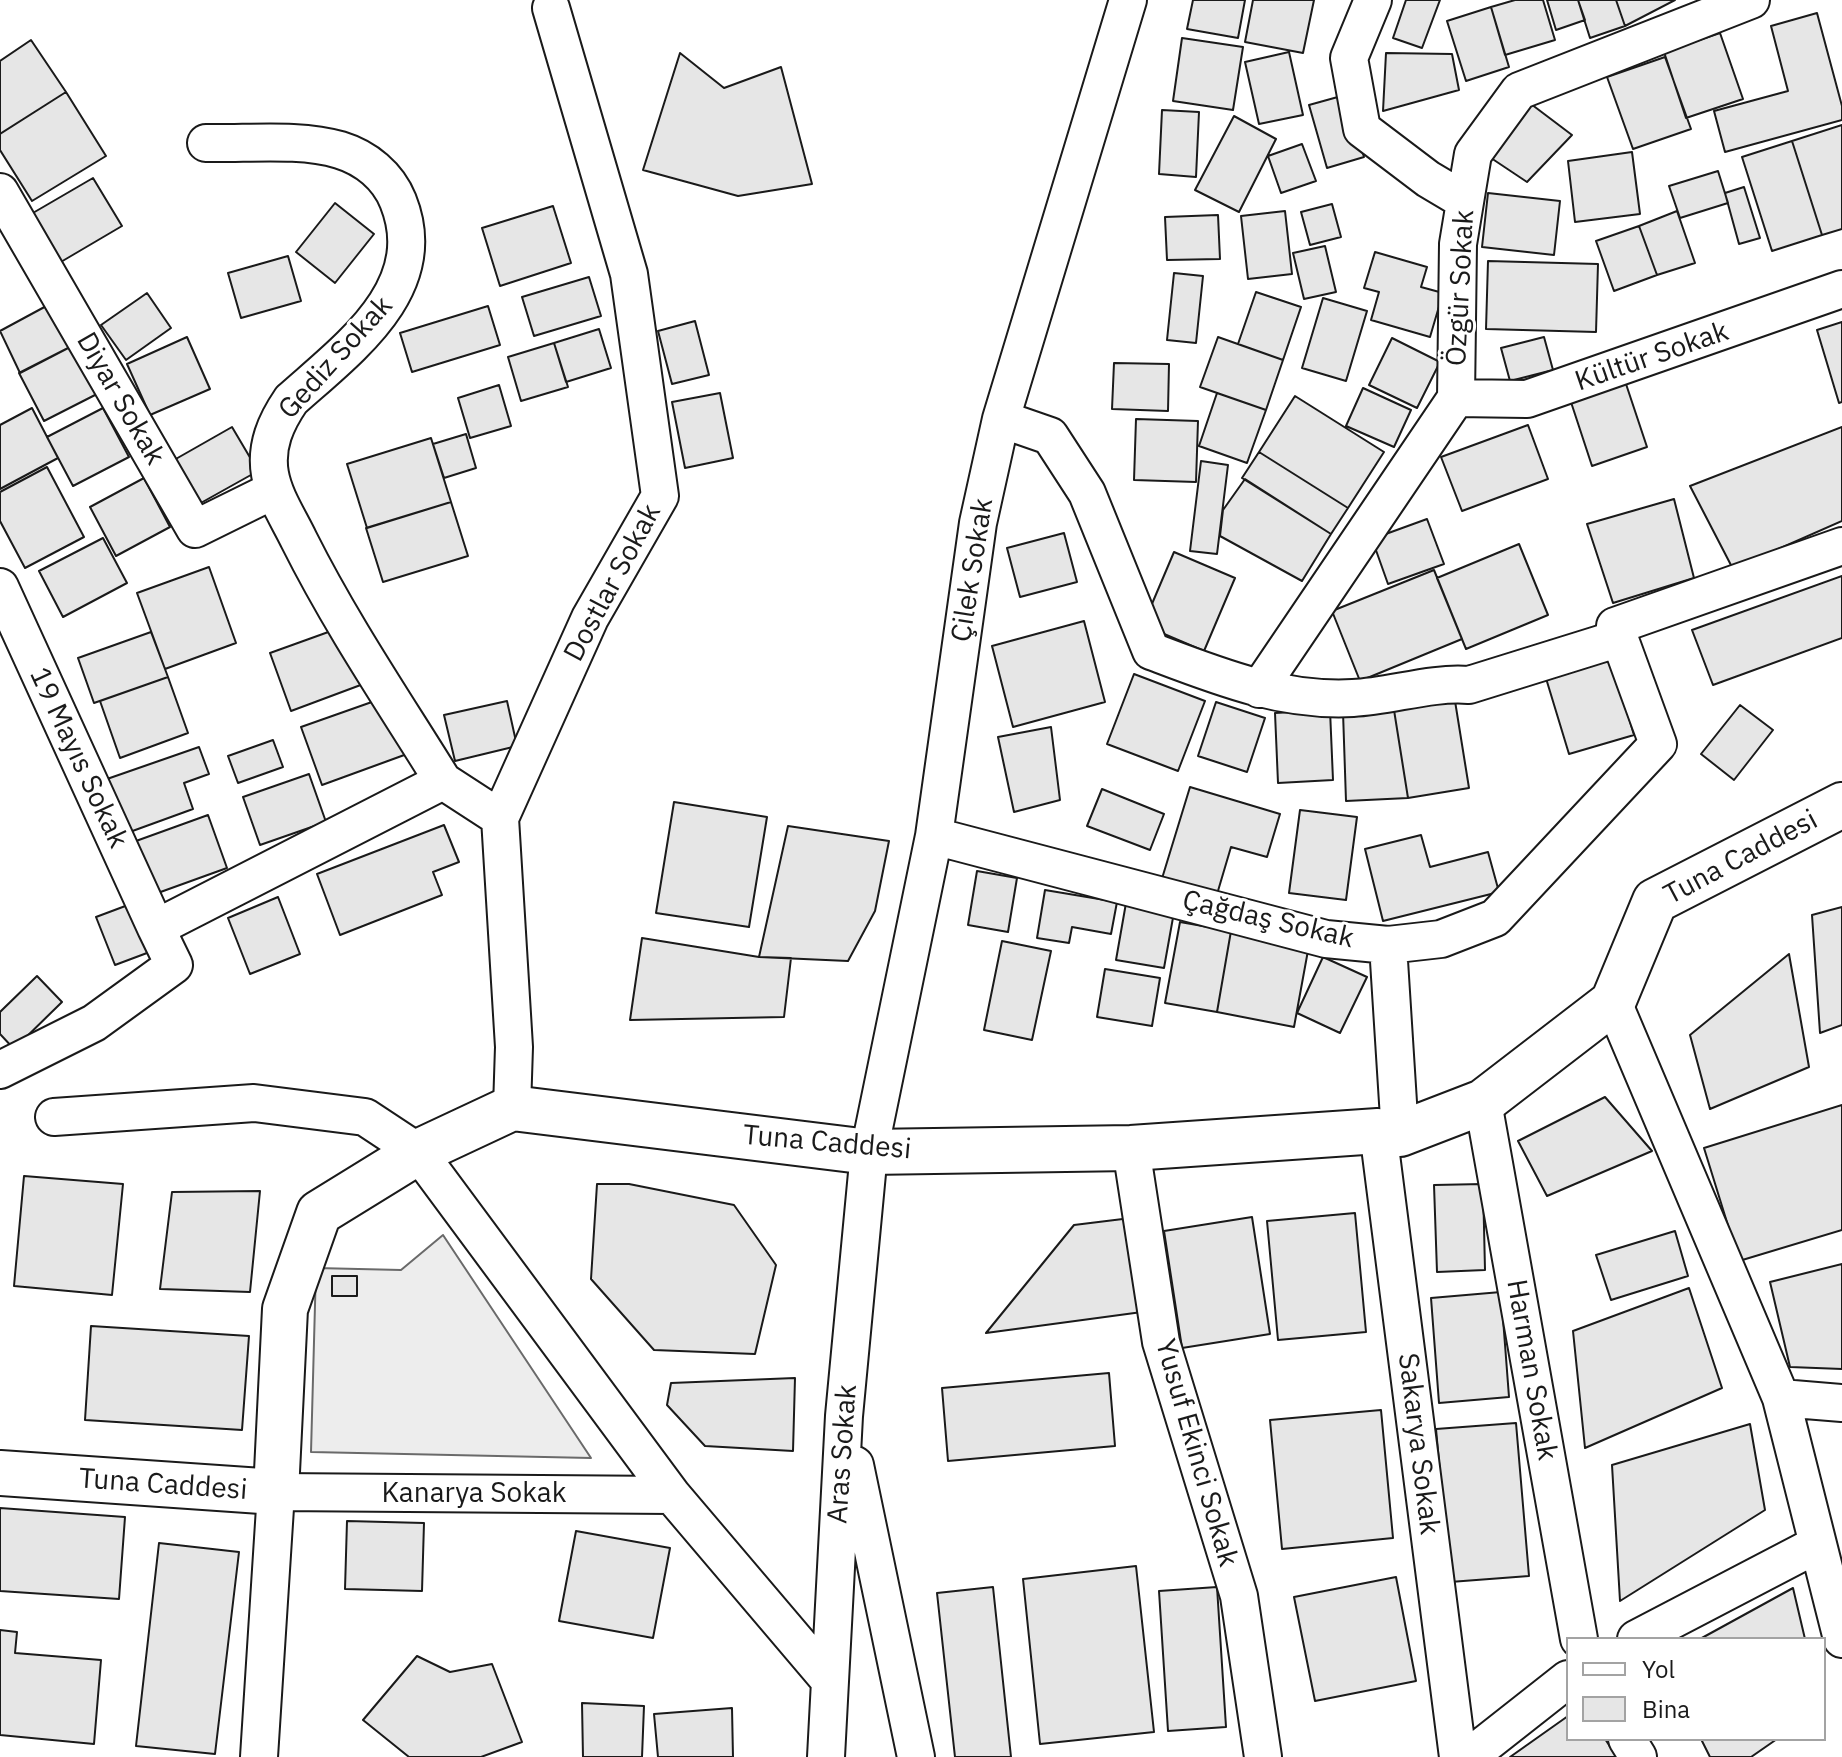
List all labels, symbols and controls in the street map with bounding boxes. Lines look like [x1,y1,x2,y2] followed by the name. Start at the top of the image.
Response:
[1440,209,1482,367] street label: Özgür Sokak
[272,290,400,426] street label: Gediz Sokak
[1571,315,1733,399] street label: Kültür Sokak
[69,327,171,471] street label: Diyar Sokak
[945,496,1001,644] street label: Çilek Sokak
[557,499,669,667] street label: Dostlar Sokak
[22,662,134,854] street label: 19 Mayıs Sokak
[1659,804,1823,912] street label: Tuna Caddesi
[1179,884,1357,956] street label: Çağdaş Sokak
[741,1119,913,1167] street label: Tuna Caddesi
[1499,1277,1563,1463] street label: Harman Sokak
[1147,1335,1245,1571] street label: Yusuf Ekinci Sokak
[1390,1351,1446,1537] street label: Sakarya Sokak
[821,1383,865,1525] street label: Aras Sokak
[78,1462,248,1508] street label: Tuna Caddesi
[381,1477,567,1511] street label: Kanarya Sokak
[1566,1637,1826,1741] legend
[1642,1653,1675,1685] text: Yol
[1642,1693,1690,1725] text: Bina

